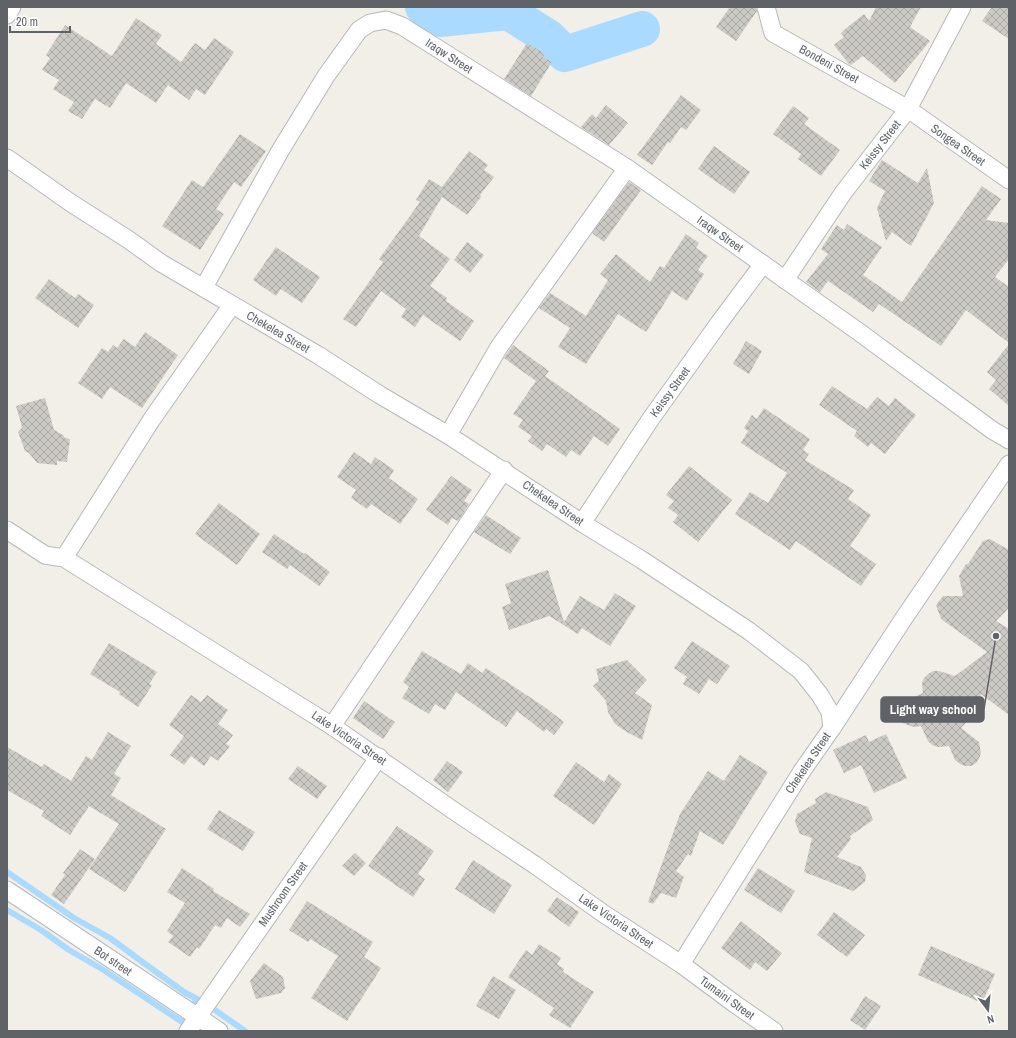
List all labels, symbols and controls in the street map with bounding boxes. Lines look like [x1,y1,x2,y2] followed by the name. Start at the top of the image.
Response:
[10,8,70,34] scale bar
[16,14,38,30] text: 20 m
[422,35,476,77] street label: Iraqw Street
[796,41,862,87] street label: Bondeni Street
[856,117,904,173] street label: Keissy Street
[928,120,989,170] street label: Songea Street
[694,212,747,256] street label: Iraqw Street
[243,307,313,357] street label: Chekelea Street
[646,363,694,420] street label: Keissy Street
[519,477,587,530] street label: Chekelea Street
[881,697,984,722] callout: Light way school
[890,701,976,718] text: Light way school
[309,707,390,769] street label: Lake Victoria Street
[782,729,835,797] street label: Chekelea Street
[255,858,311,929] street label: Mushroom Street
[576,890,657,952] street label: Lake Victoria Street
[91,943,135,980] street label: Bot street
[696,973,758,1024] street label: Tumaini Street
[968,990,1008,1030] north arrow
[986,1012,996,1027] text: N

